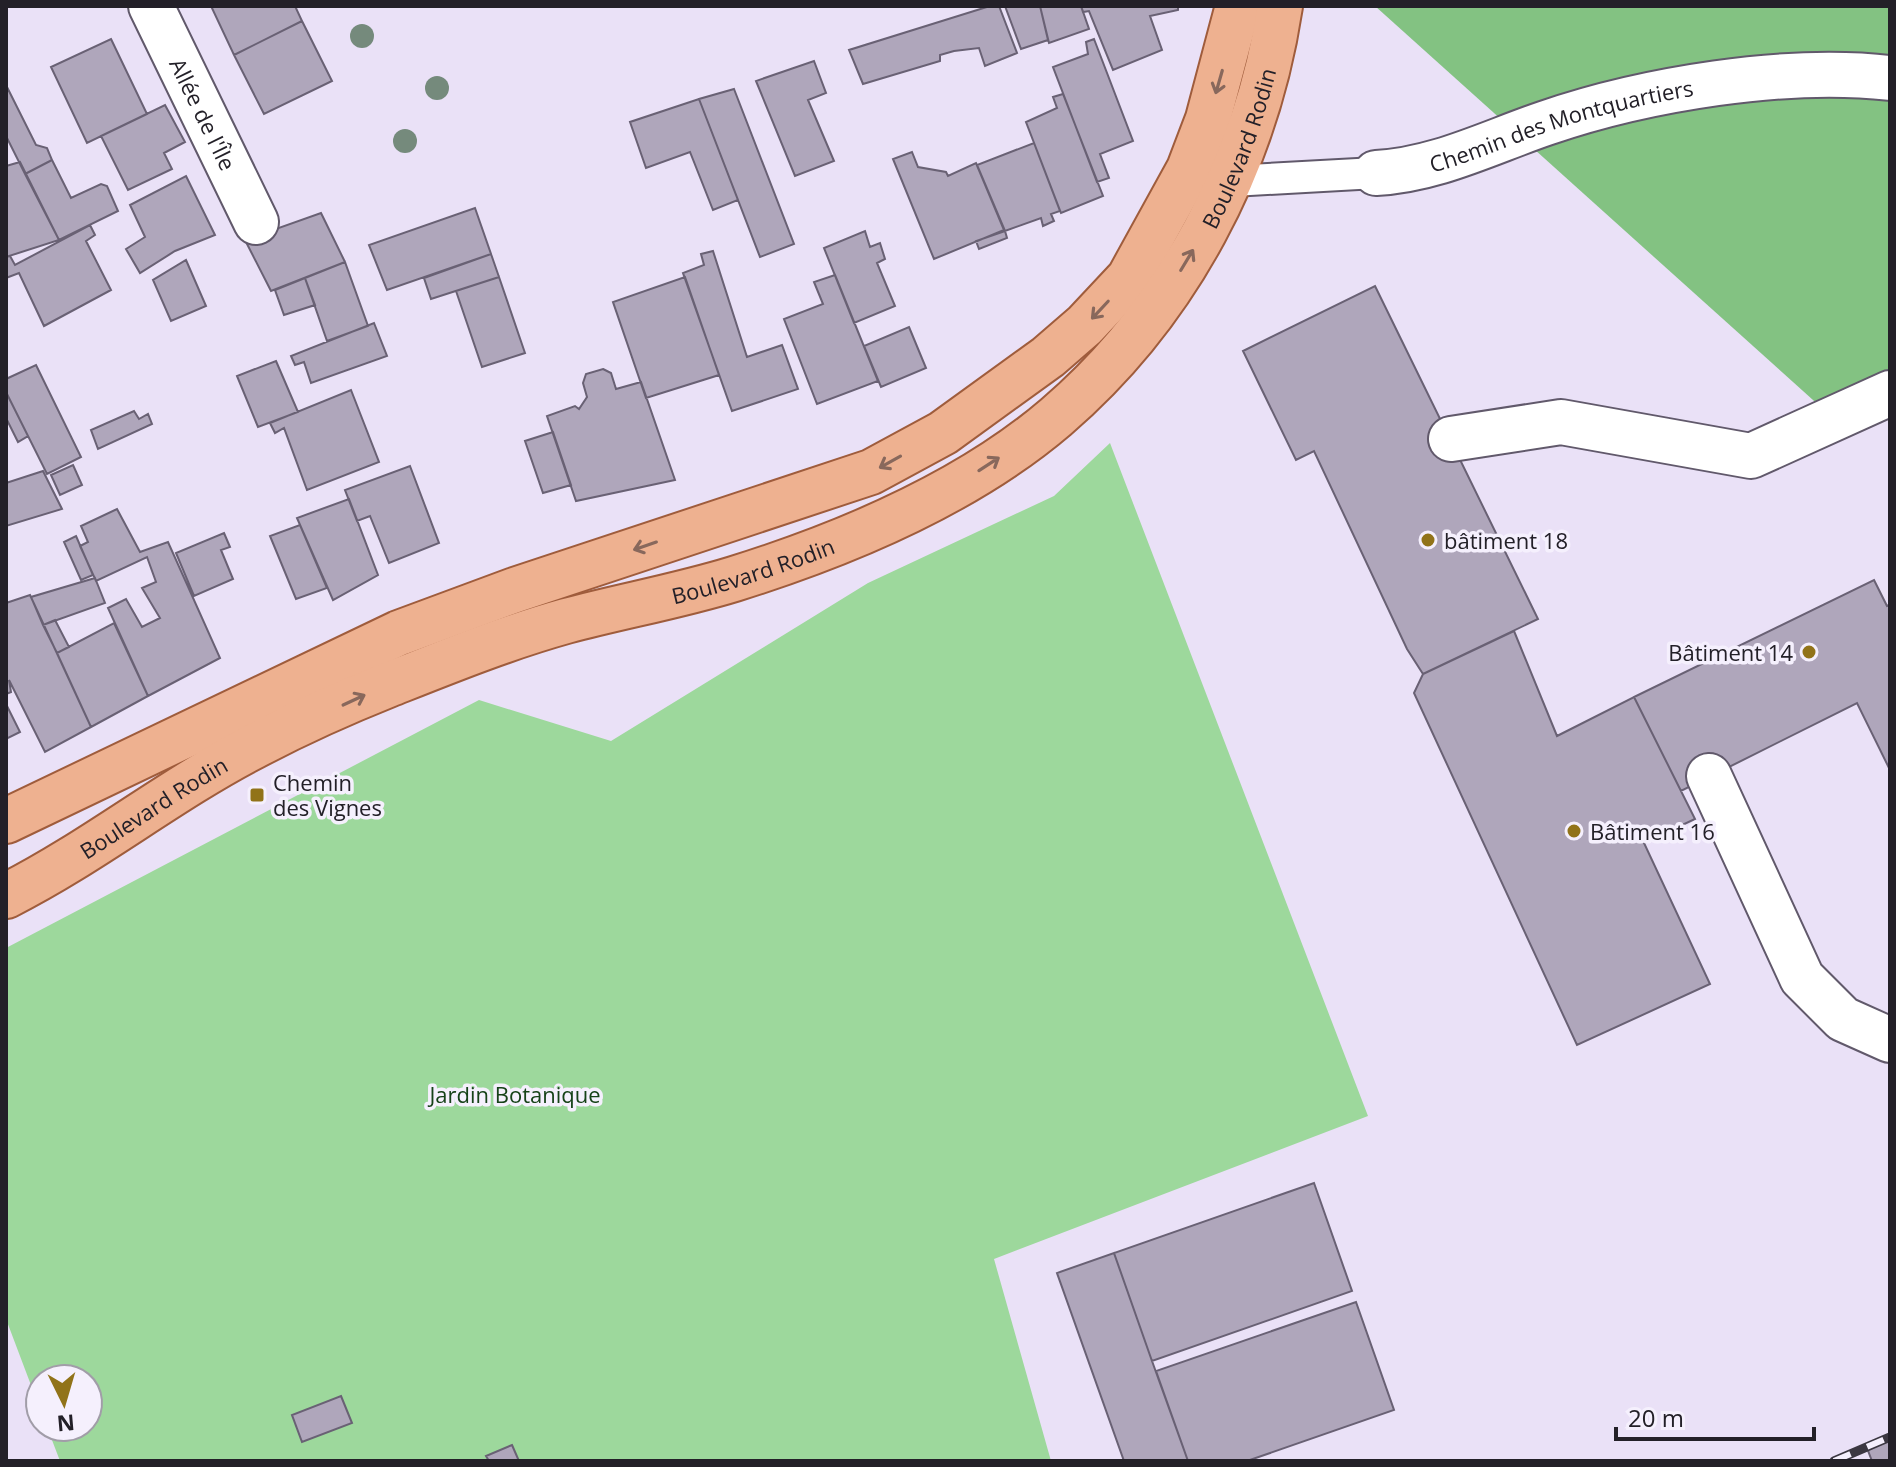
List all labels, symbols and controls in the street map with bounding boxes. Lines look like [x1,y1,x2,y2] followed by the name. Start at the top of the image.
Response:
[163,53,244,175] street label: Allée de l'Île
[1194,65,1282,233] street label: Boulevard Rodin
[1211,68,1226,94] one-way arrow
[1426,72,1695,179] street label: Chemin des Montquartiers
[1180,249,1196,272] one-way arrow
[1091,299,1109,319] one-way arrow
[879,454,902,470] one-way arrow
[977,456,1000,472] one-way arrow
[1444,525,1568,555] place label: bâtiment 18
[668,530,839,610] street label: Boulevard Rodin
[1419,531,1437,549] marker: bâtiment 18
[632,540,657,555] one-way arrow
[1668,637,1793,667] place label: Bâtiment 14
[1800,643,1818,661] marker: Bâtiment 14
[341,692,366,707] one-way arrow
[74,749,233,865] street label: Boulevard Rodin
[273,767,382,822] place label: Chemin des Vignes
[248,786,266,804] marker: Chemin des Vignes
[1590,816,1715,846] place label: Bâtiment 16
[1565,822,1583,840] marker: Bâtiment 16
[427,1079,601,1109] park label: Jardin Botanique
[24,1363,104,1443] north arrow
[1616,1391,1814,1441] scale bar
[1628,1401,1684,1434] text: 20 m
[56,1408,76,1440] text: N

